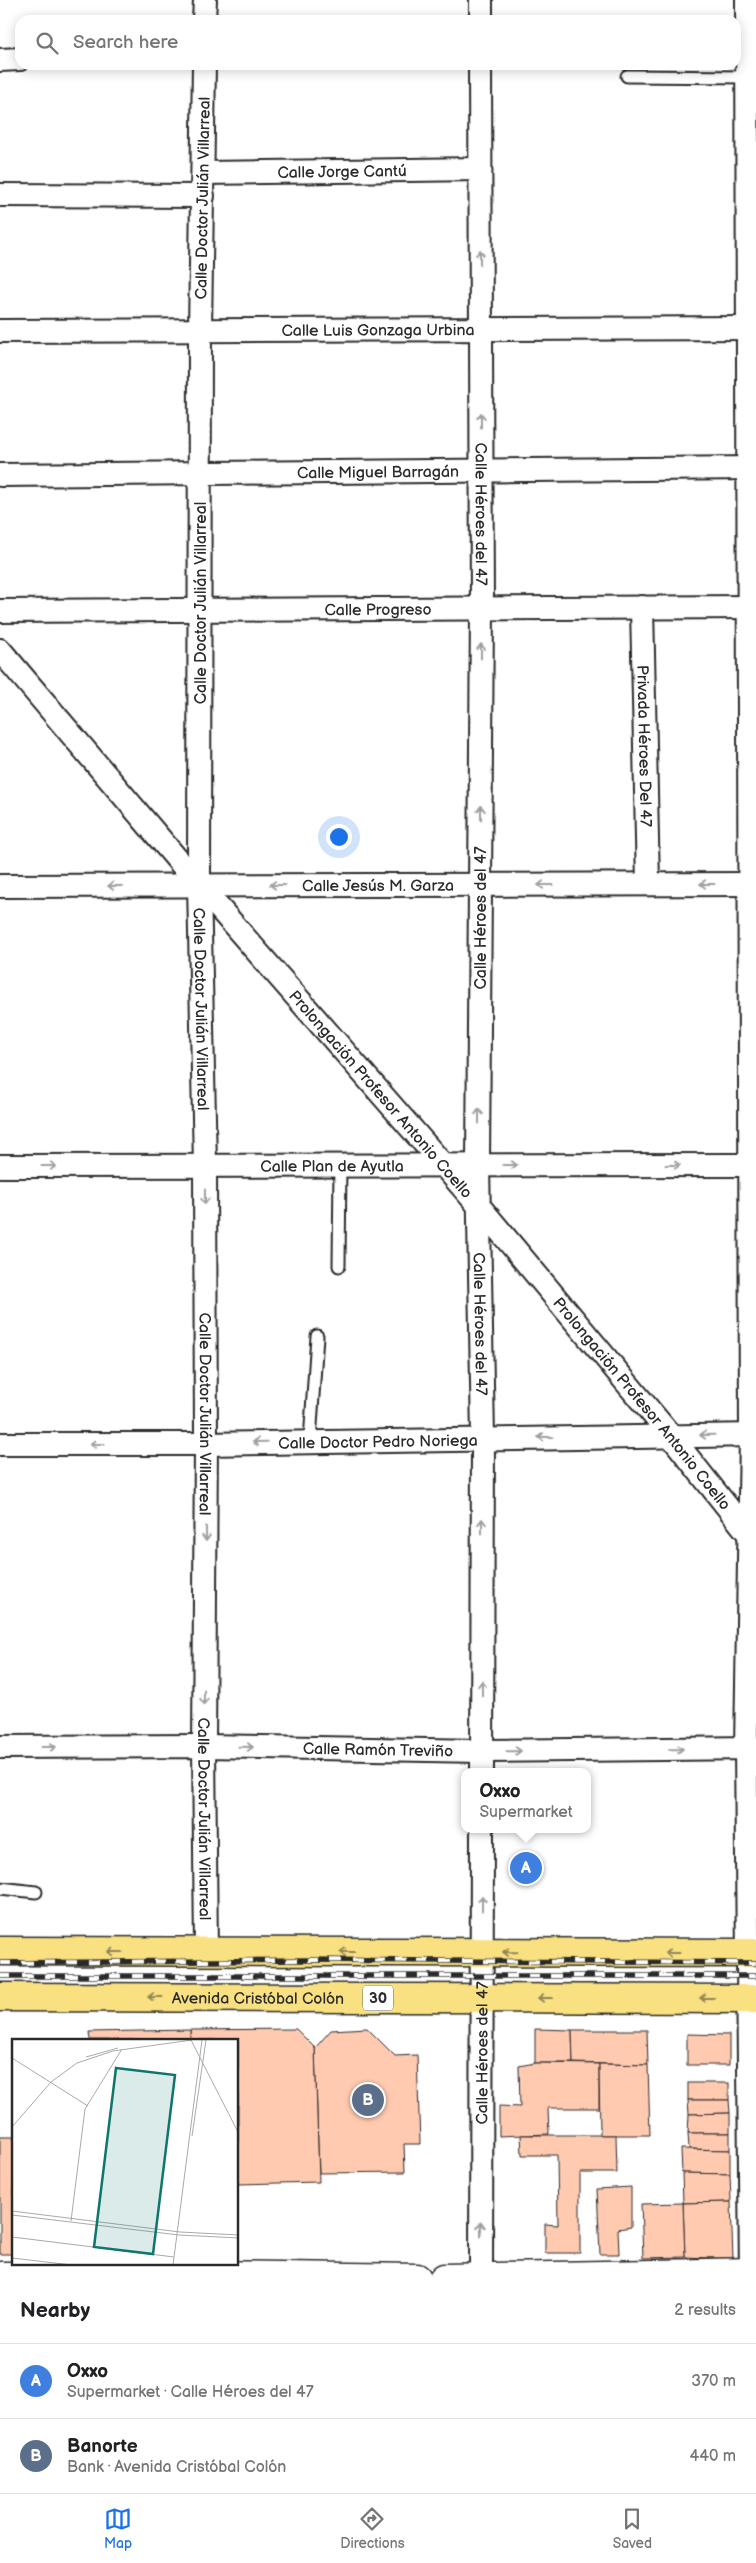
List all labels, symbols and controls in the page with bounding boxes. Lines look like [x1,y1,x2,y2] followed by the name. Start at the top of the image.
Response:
[15,15,741,70] search box
[33,29,61,57] icon: search
[73,31,178,54] text: Search here
[192,97,215,299] street label: Calle Doctor Julián Villarreal
[277,162,407,183] street label: Calle Jorge Cantú
[475,250,485,266] one-way arrow
[281,321,475,341] street label: Calle Luis Gonzaga Urbina
[476,412,486,428] one-way arrow
[470,442,490,586] street label: Calle Héroes del 47
[297,463,459,483] street label: Calle Miguel Barragán
[192,502,211,704] street label: Calle Doctor Julián Villarreal
[324,601,432,620] street label: Calle Progreso
[476,643,486,660] one-way arrow
[632,665,655,827] street label: Privada Héroes Del 47
[476,806,485,822] one-way arrow
[326,824,352,850] your location
[472,846,491,990] street label: Calle Héroes del 47
[302,877,454,896] street label: Calle Jesús M. Garza
[700,879,716,889] one-way arrow
[270,880,286,890] one-way arrow
[537,880,554,890] one-way arrow
[107,881,124,891] one-way arrow
[188,907,212,1111] street label: Calle Doctor Julián Villarreal
[284,987,476,1203] street label: Prolongación Profesor Antonio Coello
[474,1108,484,1124] one-way arrow
[260,1157,404,1177] street label: Calle Plan de Ayutla
[502,1160,518,1170] one-way arrow
[664,1160,680,1170] one-way arrow
[40,1161,56,1171] one-way arrow
[200,1188,210,1204] one-way arrow
[469,1252,490,1396] street label: Calle Héroes del 47
[548,1294,734,1514] street label: Prolongación Profesor Antonio Coello
[195,1312,214,1515] street label: Calle Doctor Julián Villarreal
[700,1431,716,1440] one-way arrow
[278,1432,478,1454] street label: Calle Doctor Pedro Noriega
[537,1432,554,1442] one-way arrow
[252,1438,268,1447] one-way arrow
[90,1439,106,1449] one-way arrow
[477,1518,487,1534] one-way arrow
[201,1526,210,1542] one-way arrow
[477,1680,487,1696] one-way arrow
[199,1688,209,1704] one-way arrow
[193,1717,214,1920] street label: Calle Doctor Julián Villarreal
[303,1740,453,1761] street label: Calle Ramón Treviño
[40,1742,56,1752] one-way arrow
[238,1742,254,1752] one-way arrow
[668,1744,684,1754] one-way arrow
[505,1746,521,1755] one-way arrow
[461,1768,591,1833] popup
[479,1780,521,1803] text: Oxxo
[479,1803,573,1822] text: Supermarket
[510,1849,542,1887] pin: A
[477,1895,487,1912] one-way arrow
[107,1947,124,1957] one-way arrow
[340,1947,356,1957] one-way arrow
[502,1947,518,1957] one-way arrow
[665,1948,681,1958] one-way arrow
[473,1981,493,2125] street label: Calle Héroes del 47
[363,1986,393,2010] road number: 30
[172,1989,344,2009] street label: Avenida Cristóbal Colón
[147,1992,164,2002] one-way arrow
[537,1993,554,2003] one-way arrow
[700,1993,716,2003] one-way arrow
[12,2039,239,2266] inset map
[352,2081,384,2119] pin: B
[476,2222,486,2238] one-way arrow
[20,2298,90,2323] text: Nearby
[674,2301,736,2320] text: 2 results
[67,2360,108,2383] text: Oxxo
[31,2372,41,2391] text: A
[691,2372,736,2391] text: 370 m
[67,2383,314,2402] text: Supermarket · Calle Héroes del 47
[67,2435,138,2458] text: Banorte
[30,2447,42,2466] text: B
[690,2447,736,2466] text: 440 m
[67,2458,286,2477] text: Bank · Avenida Cristóbal Colón
[104,2505,132,2552] tab: Map
[340,2505,405,2552] tab: Directions
[613,2505,652,2552] tab: Saved

